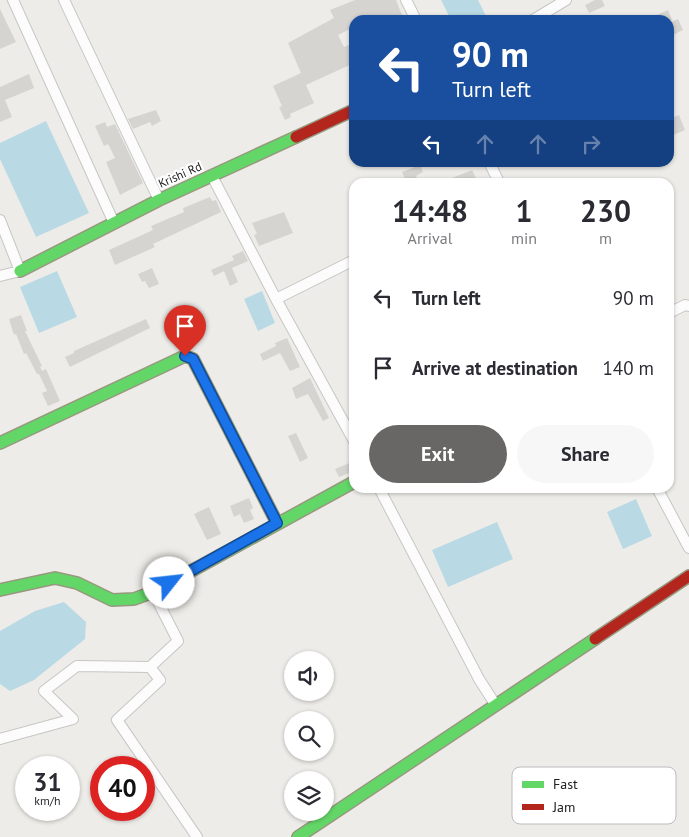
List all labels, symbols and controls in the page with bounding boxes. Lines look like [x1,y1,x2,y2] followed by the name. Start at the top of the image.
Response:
[452,31,529,77] text: 90 m
[369,35,434,100] icon: left
[452,75,531,103] text: Turn left
[418,130,446,158] icon: left
[471,130,499,158] icon: ahead
[524,130,552,158] icon: ahead
[577,130,605,158] icon: right
[156,158,204,191] street label: Krishi Rd
[392,191,468,230] text: 14:48
[516,191,533,230] text: 1
[580,191,631,230] text: 230
[408,228,452,248] text: Arrival
[511,228,537,248] text: min
[599,228,612,248] text: m
[369,284,397,312] icon: left
[412,286,481,310] text: Turn left
[613,286,654,310] text: 90 m
[164,305,206,356] pin
[171,312,199,340] icon: arrive
[369,354,397,382] icon: arrive
[412,356,578,380] text: Arrive at destination
[602,356,654,380] text: 140 m
[369,425,507,483] button: Exit
[517,425,654,483] button: Share
[142,556,194,608] position arrow
[284,651,334,821] map controls
[284,651,334,701] button: sound
[284,711,334,761] button: search
[90,756,155,821] speed limit sign: 40
[33,766,62,798] text: 31
[512,767,676,824] legend
[284,771,334,821] button: layers
[553,775,578,793] text: Fast
[34,793,61,808] text: km/h
[552,798,575,816] text: Jam

